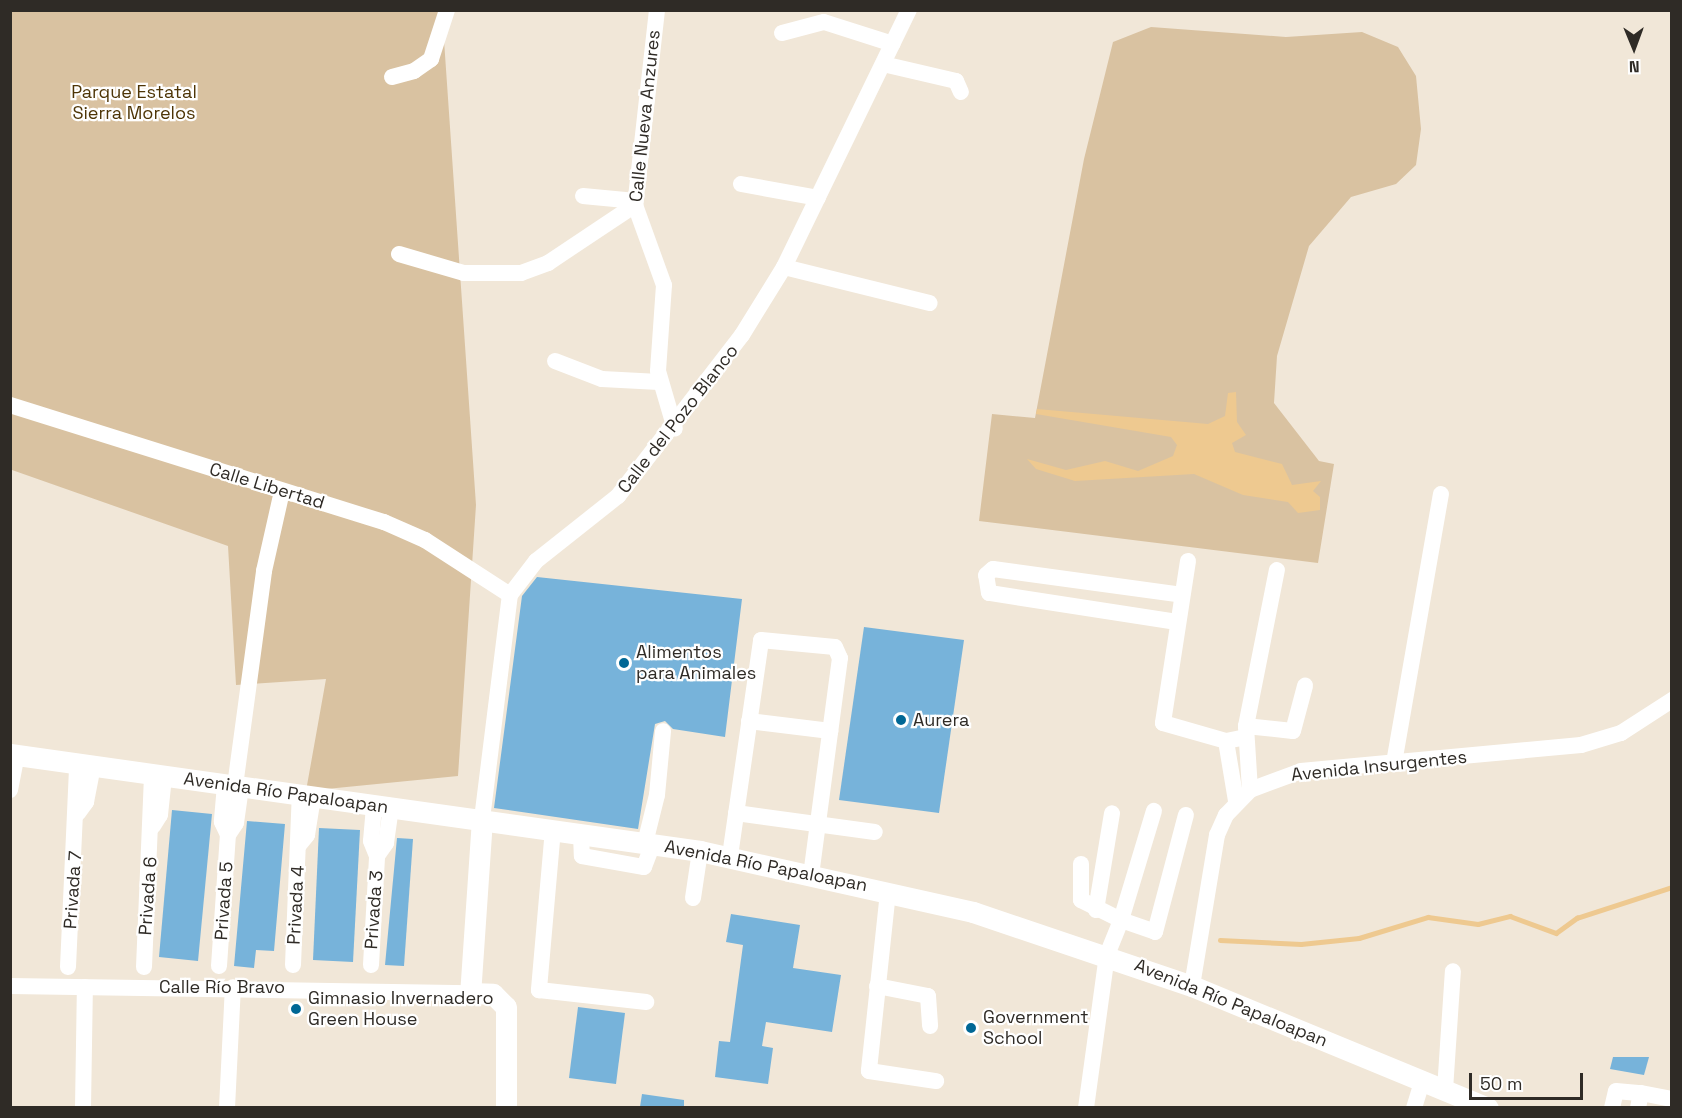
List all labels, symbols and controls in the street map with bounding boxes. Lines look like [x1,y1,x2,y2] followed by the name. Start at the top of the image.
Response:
[1604,18,1664,78] north arrow
[625,29,665,203] street label: Calle Nueva Anzures
[1629,56,1640,77] text: N
[71,82,197,124] park label: Parque Estatal Sierra Morelos
[613,340,743,498] street label: Calle del Pozo Blanco
[207,458,327,514] street label: Calle Libertad
[636,642,757,684] place label: Alimentos para Animales
[617,656,631,670] marker: Alimentos para Animales
[913,709,969,731] place label: Aurera
[894,713,908,727] marker: Aurera
[1290,746,1468,786] street label: Avenida Insurgentes
[182,768,390,818] street label: Avenida Río Papaloapan
[663,836,869,896] street label: Avenida Río Papaloapan
[59,850,87,930] street label: Privada 7
[134,856,162,936] street label: Privada 6
[210,861,238,941] street label: Privada 5
[283,865,309,945] street label: Privada 4
[360,870,388,950] street label: Privada 3
[1131,954,1331,1052] street label: Avenida Río Papaloapan
[159,976,285,998] street label: Calle Río Bravo
[308,988,494,1030] place label: Gimnasio Invernadero Green House
[289,1002,303,1016] marker: Gimnasio Invernadero Green House
[983,1007,1089,1050] place label: Government School
[964,1021,978,1035] marker: Government School
[1472,1061,1586,1099] scale bar
[1480,1072,1522,1095] text: 50 m

